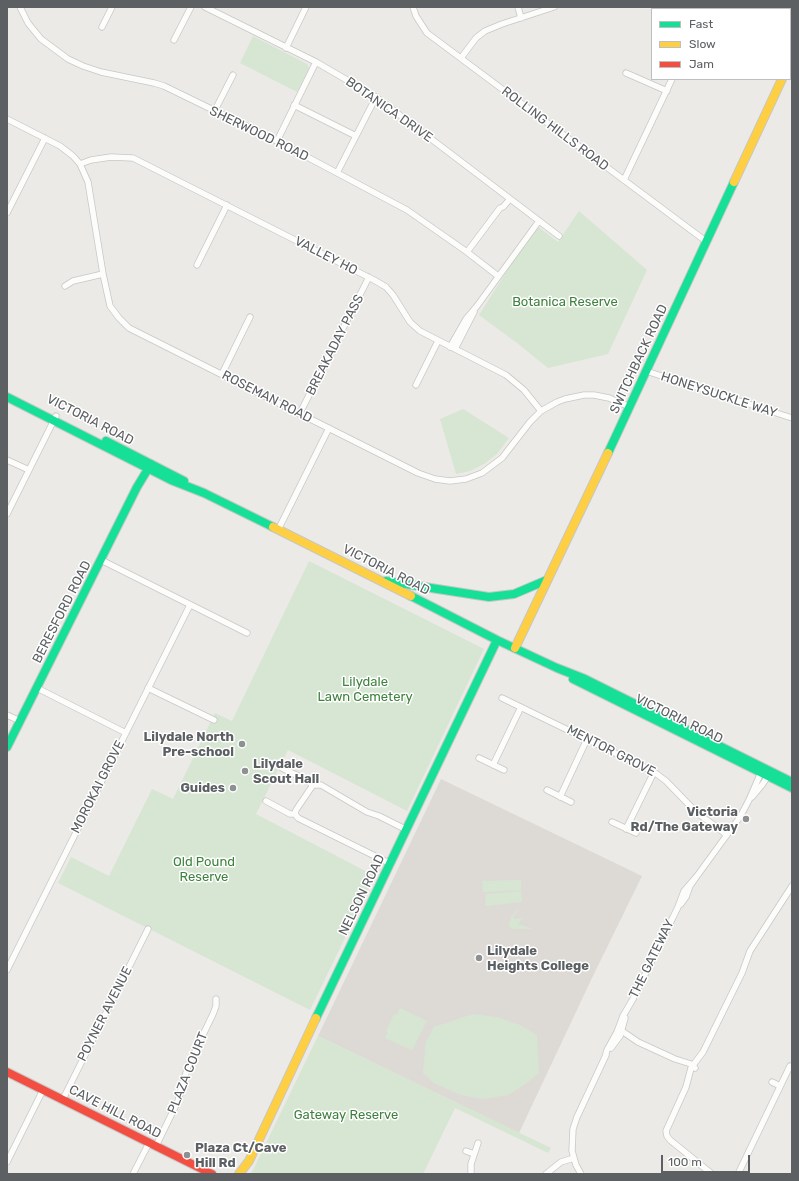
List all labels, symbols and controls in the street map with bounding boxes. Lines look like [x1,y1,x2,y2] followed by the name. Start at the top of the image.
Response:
[651,8,791,80] legend
[689,17,713,31] text: Fast
[689,37,716,51] text: Slow
[689,57,714,71] text: Jam
[342,74,436,146] street label: BOTANICA DRIVE
[498,84,612,174] street label: ROLLING HILLS ROAD
[207,103,311,165] street label: SHERWOOD ROAD
[292,233,360,279] street label: VALLEY HO
[303,292,367,398] street label: BREAKADAY PASS
[512,294,618,310] park label: Botanica Reserve
[607,302,671,416] street label: SWITCHBACK ROAD
[219,368,315,426] street label: ROSEMAN ROAD
[659,369,779,421] street label: HONEYSUCKLE WAY
[44,391,136,449] street label: VICTORIA ROAD
[340,541,432,599] street label: VICTORIA ROAD
[29,558,95,666] street label: BERESFORD ROAD
[317,674,413,705] park label: Lilydale Lawn Cemetery
[633,691,725,747] street label: VICTORIA ROAD
[564,722,658,780] street label: MENTOR GROVE
[143,729,234,760] place label: Lilydale North Pre-school
[68,738,128,836] street label: MOROKAI GROVE
[237,739,247,749] marker: Lilydale North Pre-school
[253,756,319,787] place label: Lilydale Scout Hall
[240,766,250,776] marker: Lilydale Scout Hall
[180,780,225,796] place label: Guides
[228,783,238,793] marker: Guides
[631,804,738,835] place label: Victoria Rd/The Gateway
[741,814,751,824] marker: Victoria Rd/The Gateway
[336,852,388,938] street label: NELSON ROAD
[173,854,235,885] park label: Old Pound Reserve
[626,917,678,1001] street label: THE GATEWAY
[487,943,589,974] place label: Lilydale Heights College
[474,953,484,963] marker: Lilydale Heights College
[74,964,136,1064] street label: POYNER AVENUE
[165,1030,211,1116] street label: PLAZA COURT
[66,1082,164,1142] street label: CAVE HILL ROAD
[294,1107,398,1123] park label: Gateway Reserve
[195,1140,286,1171] place label: Plaza Ct/Cave Hill Rd
[663,1147,752,1173] scale bar
[182,1150,192,1160] marker: Plaza Ct/Cave Hill Rd
[668,1155,702,1169] text: 100 m

